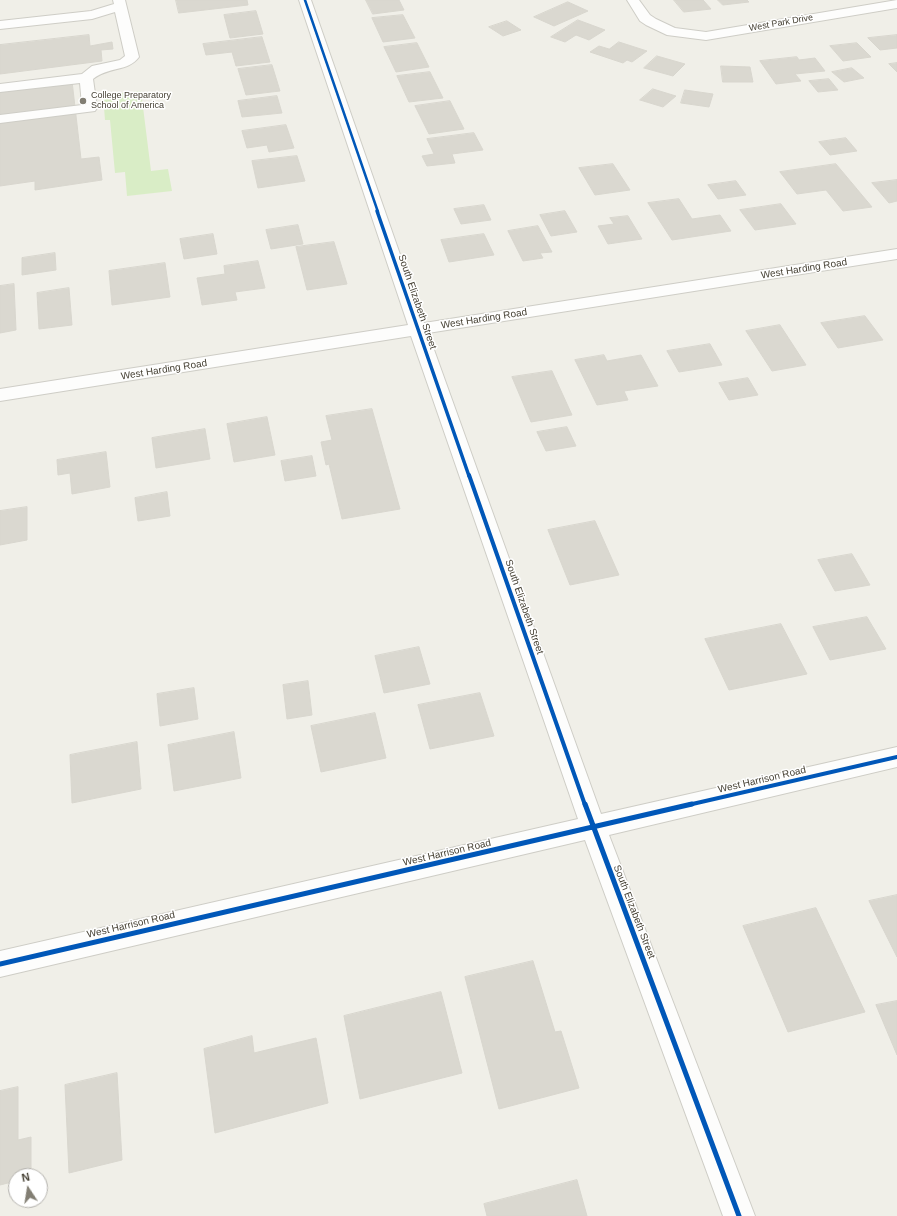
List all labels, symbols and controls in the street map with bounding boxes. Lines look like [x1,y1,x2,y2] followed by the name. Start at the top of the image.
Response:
[748,12,814,34] street label: West Park Drive
[91,91,171,112] place label: College Preparatory School of America
[78,96,88,106] marker: College Preparatory School of America
[395,253,439,351] street label: South Elizabeth Street
[760,256,848,282] street label: West Harding Road
[440,306,528,332] street label: West Harding Road
[120,357,208,383] street label: West Harding Road
[502,558,546,656] street label: South Elizabeth Street
[717,764,807,796] street label: West Harrison Road
[402,837,492,869] street label: West Harrison Road
[611,863,657,961] street label: South Elizabeth Street
[86,909,176,941] street label: West Harrison Road
[8,1168,48,1208] north arrow
[21,1171,31,1184] text: N

